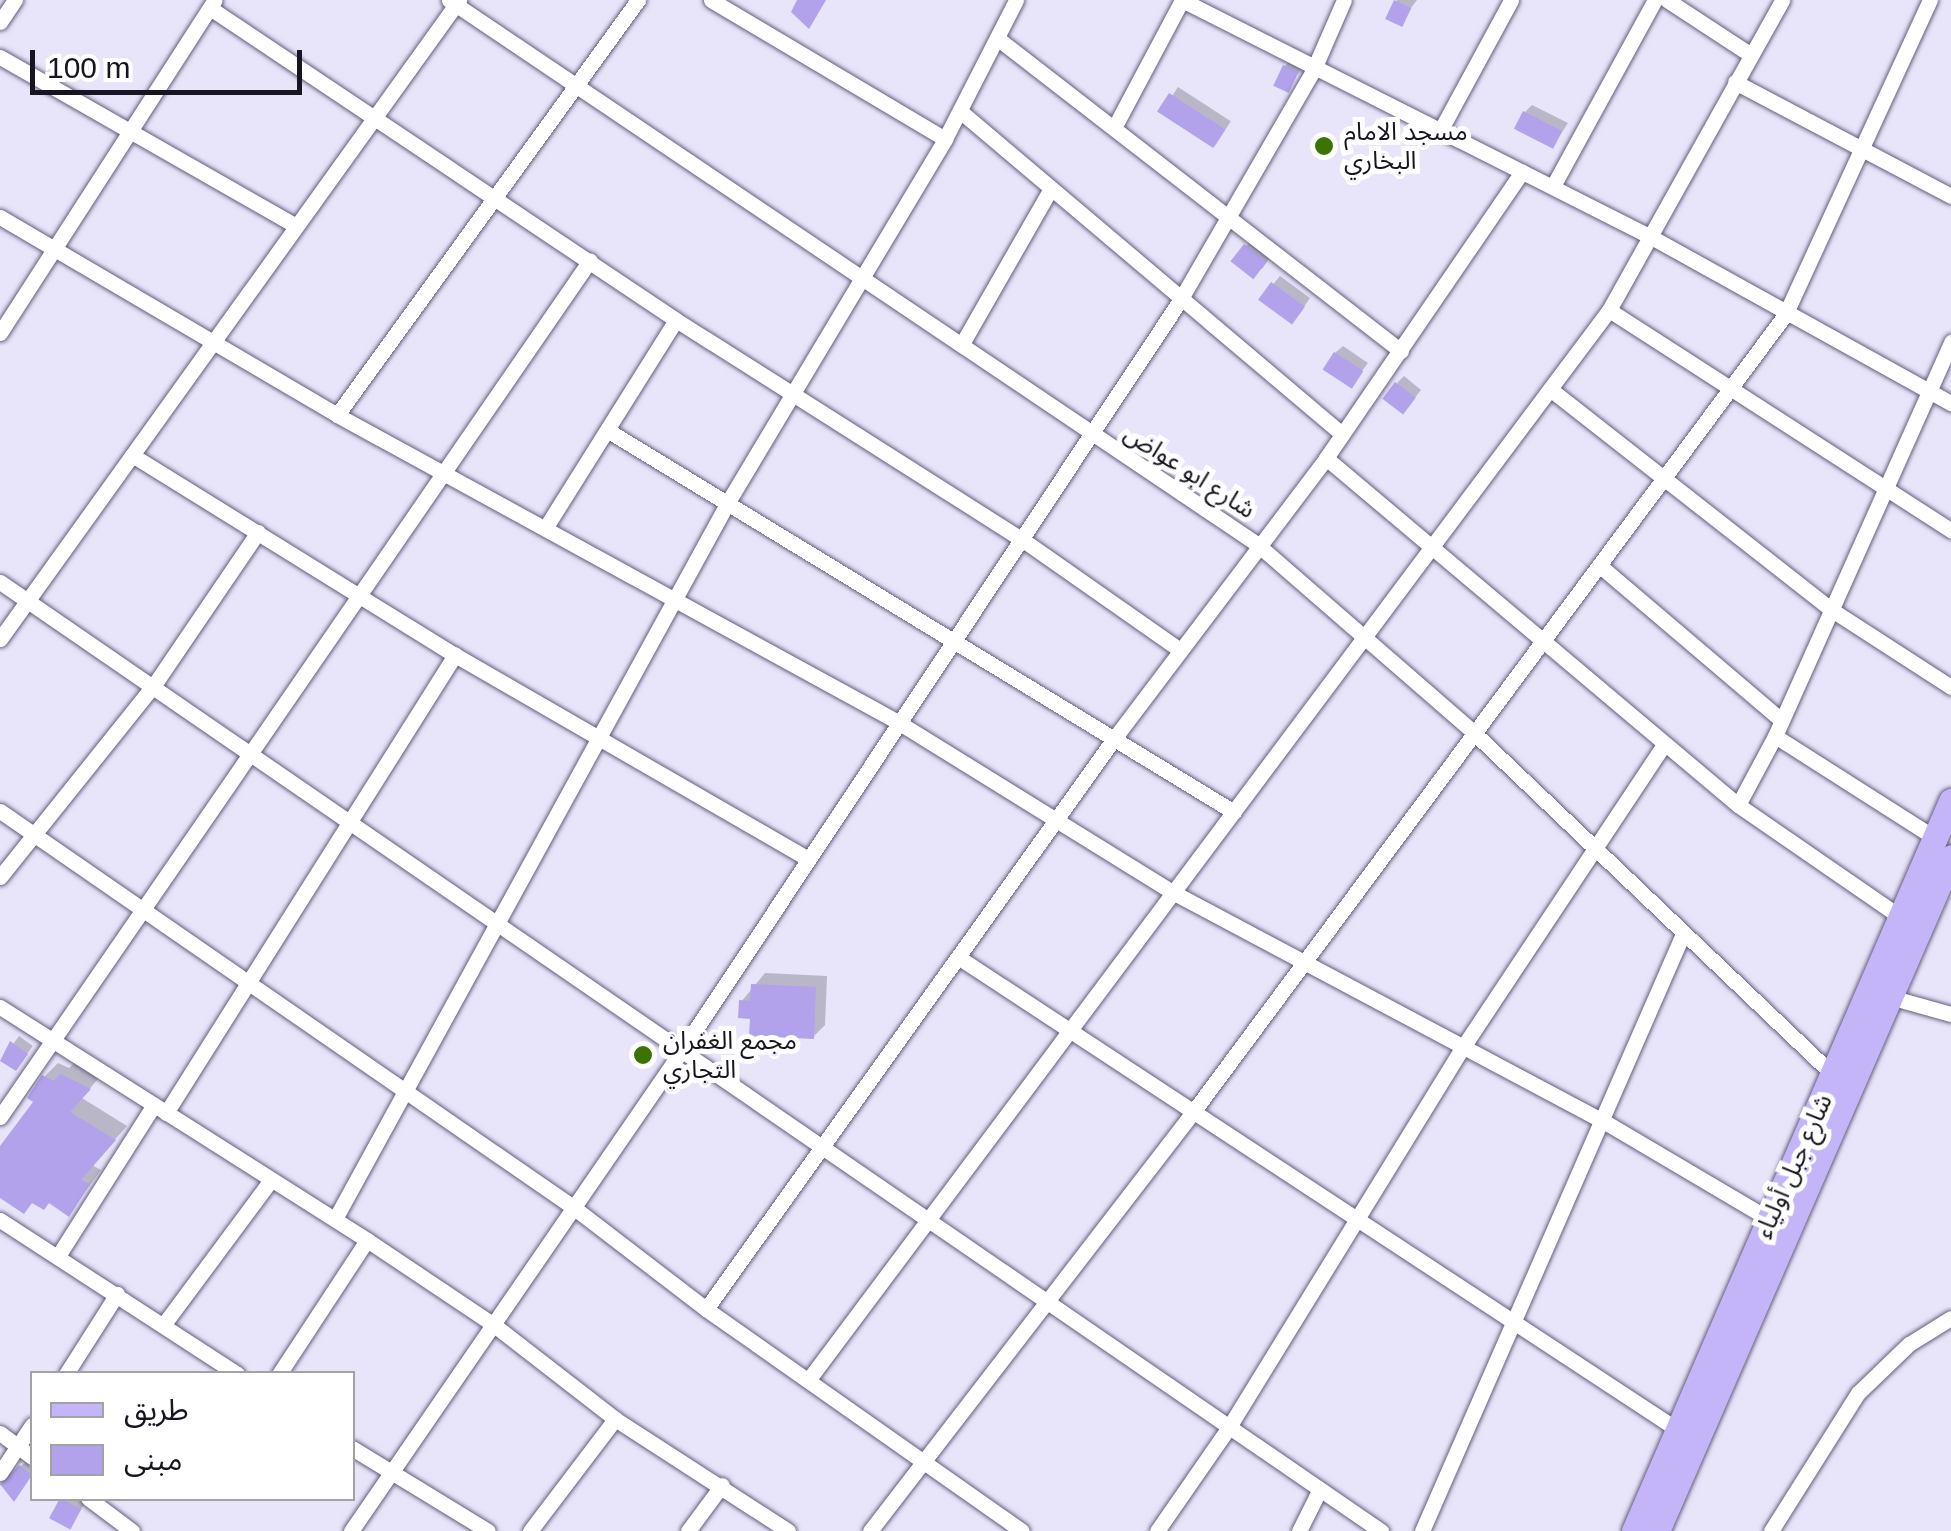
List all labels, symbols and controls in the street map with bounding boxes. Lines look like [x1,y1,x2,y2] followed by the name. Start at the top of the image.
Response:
[35,30,308,92] scale bar
[47,51,130,84] text: 100 m
[1344,117,1468,176] place label: مسجد الامام البخاري
[1313,135,1335,157] marker: مسجد الامام البخاري
[1119,418,1261,524] street label: شارع ابو عواض
[663,1026,797,1085] place label: مجمع الغفران التجاري
[632,1044,654,1066] marker: مجمع الغفران التجاري
[1748,1089,1838,1243] street label: شارع جبل أولياء
[30,1371,355,1501] legend
[124,1393,189,1426] text: طريق
[124,1443,182,1476] text: مبنى

